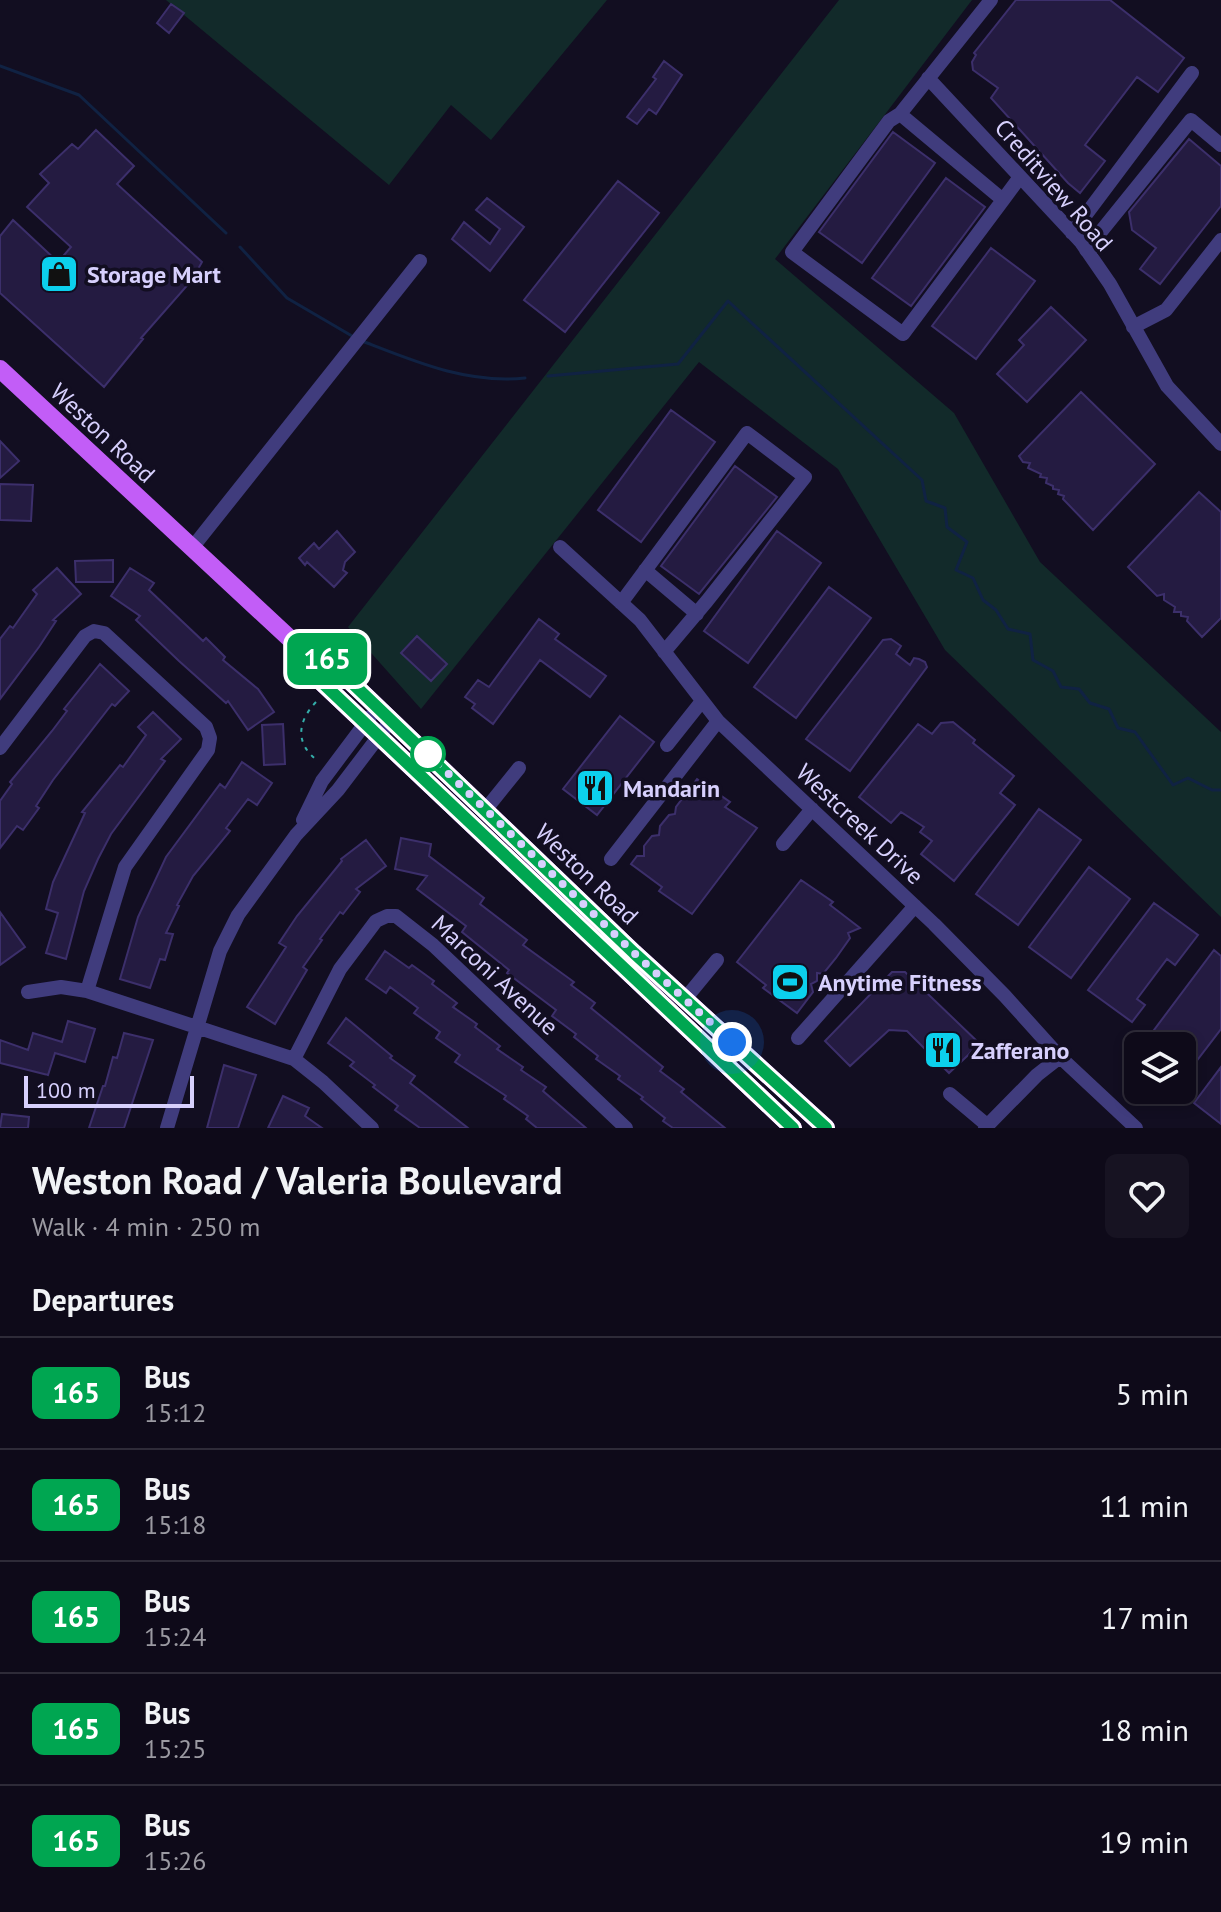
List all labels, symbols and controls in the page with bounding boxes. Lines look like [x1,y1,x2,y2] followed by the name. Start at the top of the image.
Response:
[988,112,1120,258] street label: Creditview Road
[38,253,80,295] shop icon: Storage Mart
[87,259,222,290] place label: Storage Mart
[44,377,162,489] street label: Weston Road
[281,633,373,685] line badge: 165
[303,640,351,677] text: 165
[411,737,445,771] unlabelled marker
[790,757,930,891] street label: Westcreek Drive
[574,767,616,809] restaurant icon: Mandarin
[623,773,720,804] place label: Mandarin
[529,817,645,931] street label: Weston Road
[425,908,565,1042] street label: Marconi Avenue
[769,961,811,1003] sports icon: Anytime Fitness
[818,967,982,998] place label: Anytime Fitness
[712,1022,752,1062] your location
[922,1029,964,1071] restaurant icon: Zafferano
[1124,1032,1196,1104] map controls
[1124,1032,1196,1104] button: layers
[971,1035,1069,1066] place label: Zafferano
[24,1072,194,1108] scale bar
[36,1076,96,1104] text: 100 m
[1105,1154,1189,1238] button: heart
[32,1155,562,1204] text: Weston Road / Valeria Boulevard
[32,1210,260,1243] text: Walk · 4 min · 250 m
[32,1280,174,1319] text: Departures
[144,1357,191,1396] text: Bus
[52,1374,100,1411] text: 165
[1116,1374,1189,1413] text: 5 min
[144,1396,206,1429] text: 15:12
[144,1469,191,1508] text: Bus
[52,1486,100,1523] text: 165
[1099,1486,1189,1525] text: 11 min
[144,1508,206,1541] text: 15:18
[144,1581,191,1620] text: Bus
[52,1598,100,1635] text: 165
[1101,1598,1189,1637] text: 17 min
[144,1620,206,1653] text: 15:24
[144,1693,191,1732] text: Bus
[52,1710,100,1747] text: 165
[1099,1710,1189,1749] text: 18 min
[144,1732,206,1765] text: 15:25
[144,1805,191,1844] text: Bus
[52,1822,100,1859] text: 165
[1099,1822,1189,1861] text: 19 min
[144,1844,206,1877] text: 15:26

